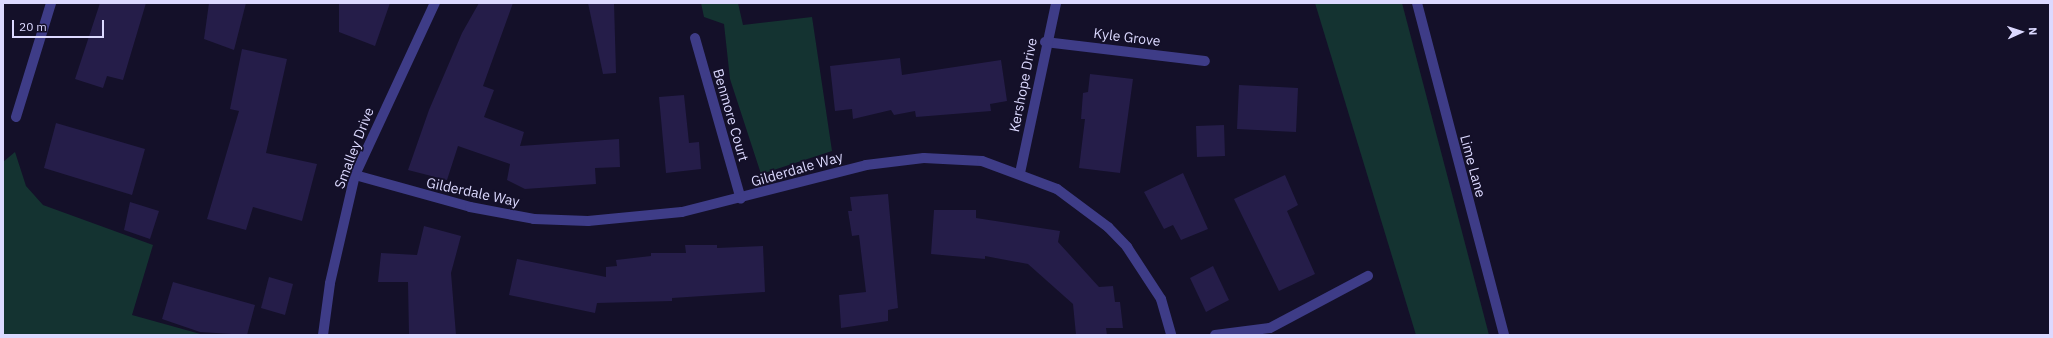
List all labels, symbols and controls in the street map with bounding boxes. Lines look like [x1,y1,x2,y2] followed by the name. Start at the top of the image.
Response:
[14,12,106,38] scale bar
[2001,12,2041,52] north arrow
[19,19,47,34] text: 20 m
[1092,25,1162,49] street label: Kyle Grove
[2026,27,2040,36] text: N
[1006,36,1040,134] street label: Kershope Drive
[710,67,752,163] street label: Benmore Court
[331,105,377,191] street label: Smalley Drive
[1457,133,1489,199] street label: Lime Lane
[749,148,845,190] street label: Gilderdale Way
[425,174,521,210] street label: Gilderdale Way

